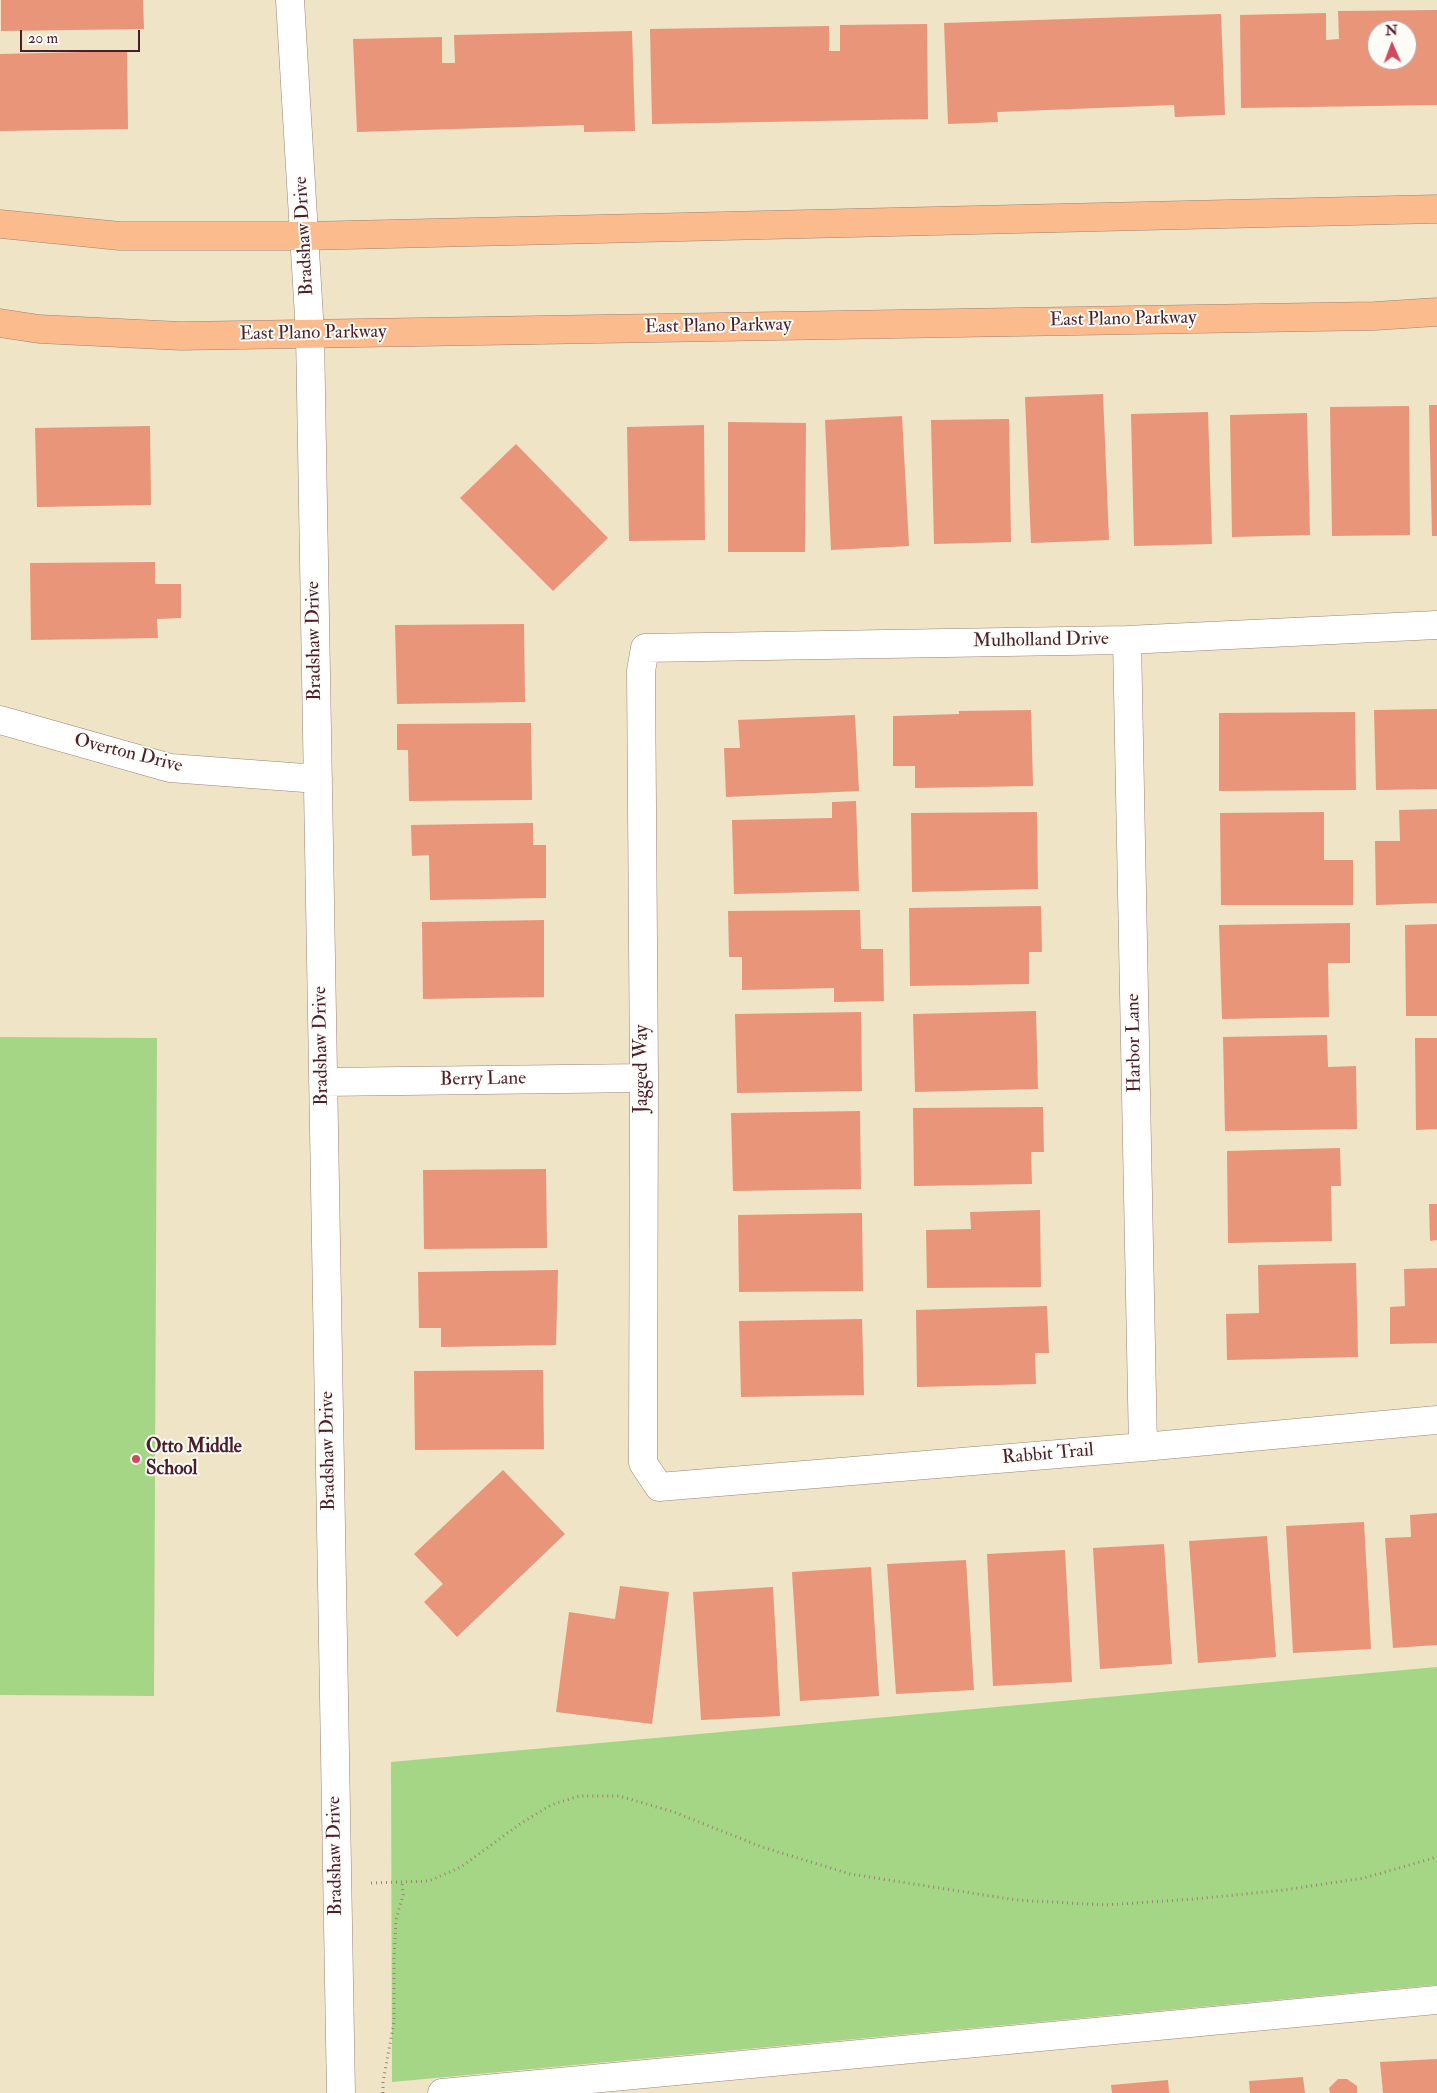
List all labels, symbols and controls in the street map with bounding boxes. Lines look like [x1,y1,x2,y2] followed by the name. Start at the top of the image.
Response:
[22,20,142,52] scale bar
[1367,20,1417,70] north arrow
[1385,22,1398,39] text: N
[28,29,58,48] text: 20 m
[290,176,320,296] street label: Bradshaw Drive
[1049,307,1197,333] street label: East Plano Parkway
[644,314,792,340] street label: East Plano Parkway
[239,321,387,347] street label: East Plano Parkway
[303,581,327,701] street label: Bradshaw Drive
[973,628,1109,654] street label: Mulholland Drive
[71,730,185,778] street label: Overton Drive
[310,986,334,1106] street label: Bradshaw Drive
[1123,993,1147,1093] street label: Harbor Lane
[632,1025,654,1113] street label: Jagged Way
[440,1068,526,1092] street label: Berry Lane
[317,1391,341,1511] street label: Bradshaw Drive
[146,1437,242,1481] place label: Otto Middle School
[1001,1440,1095,1470] street label: Rabbit Trail
[130,1453,142,1465] marker: Otto Middle School
[324,1796,348,1916] street label: Bradshaw Drive

